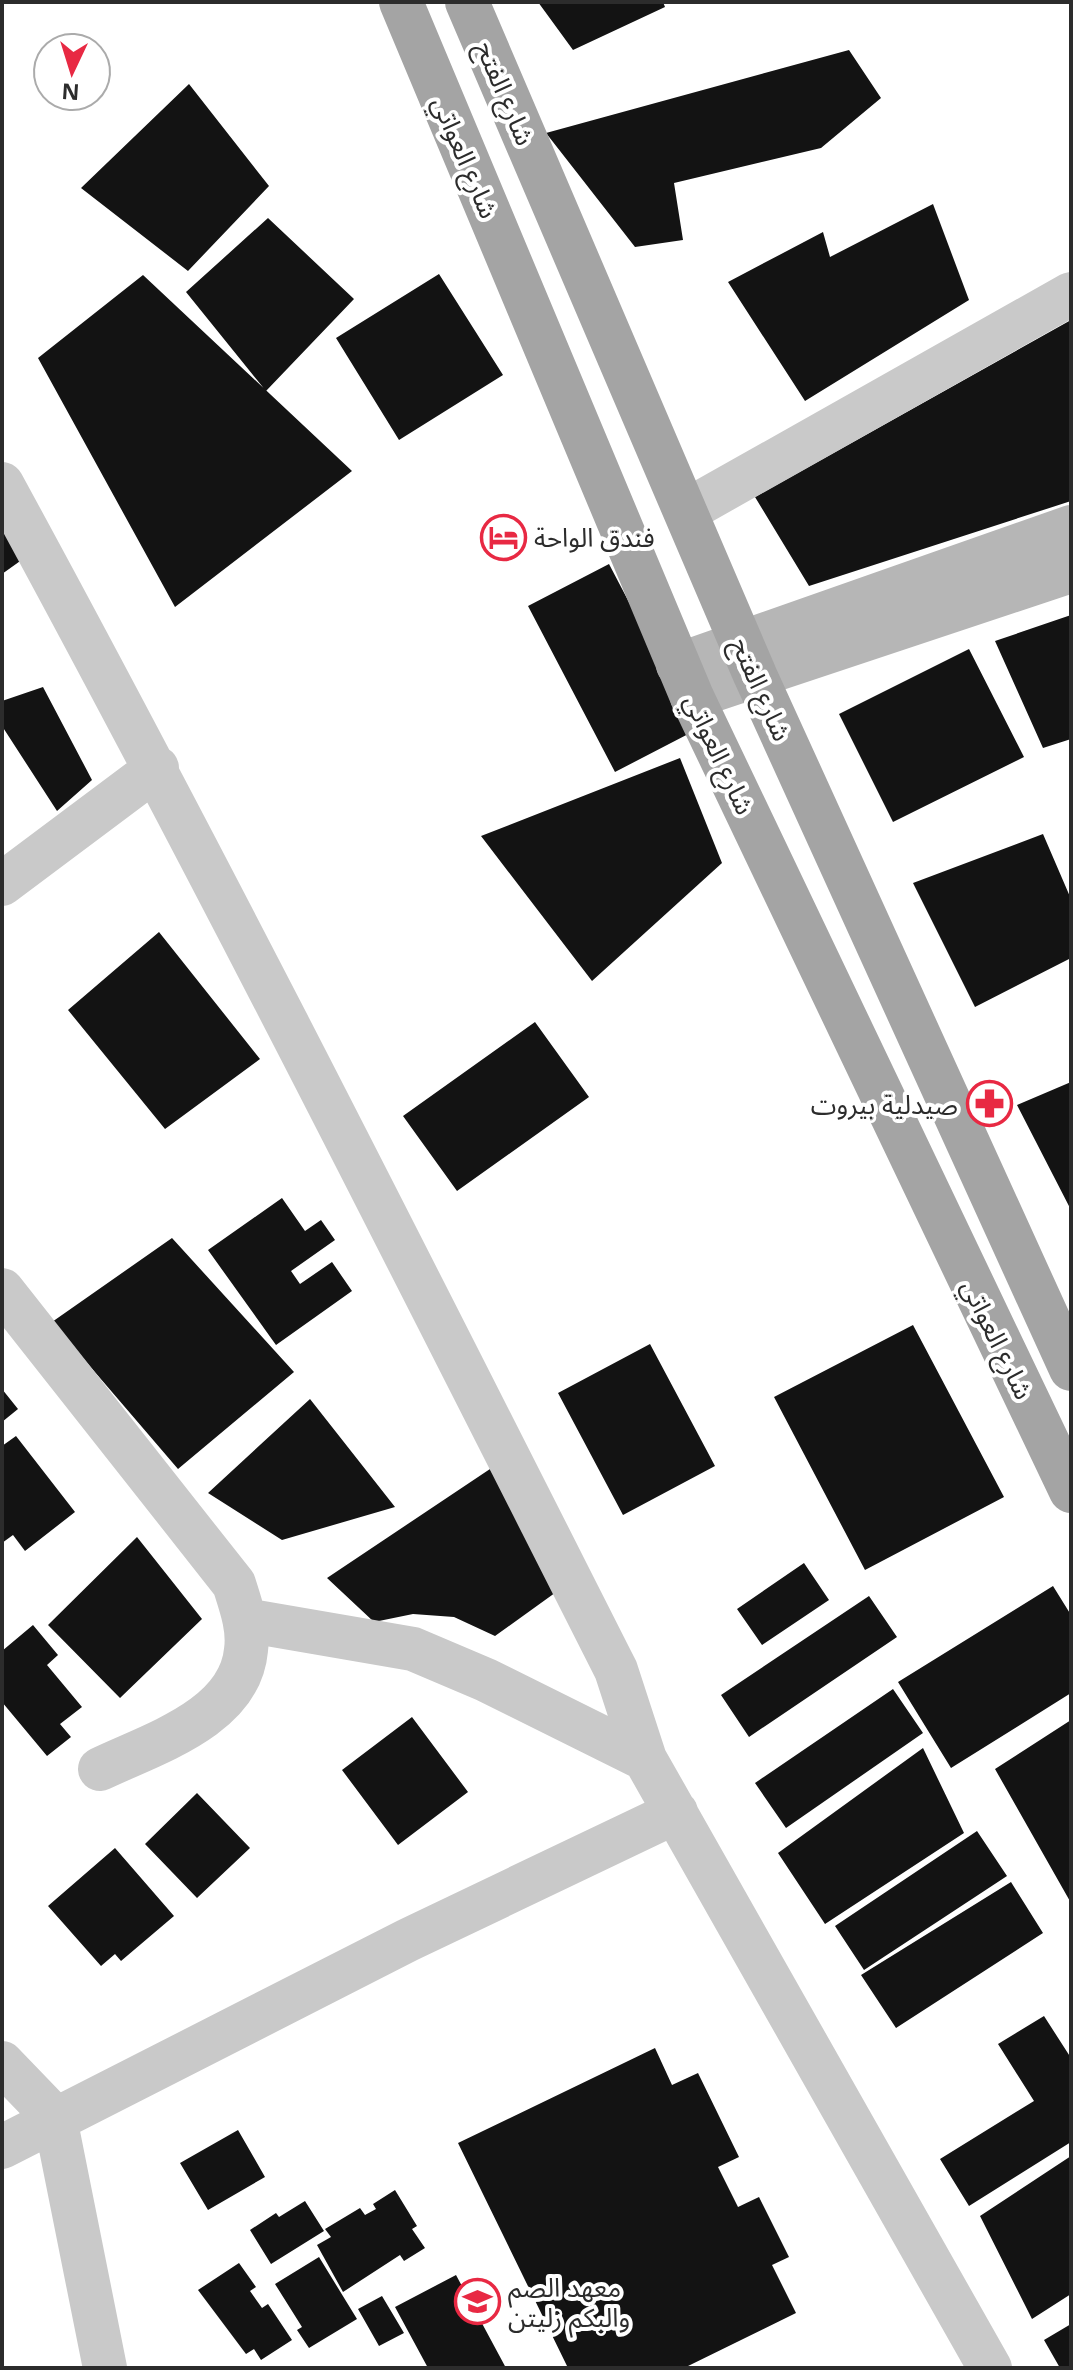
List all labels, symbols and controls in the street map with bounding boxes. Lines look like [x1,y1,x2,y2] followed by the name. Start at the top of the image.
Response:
[32,32,112,112] north arrow
[465,35,544,152] street label: شارع الفتح
[61,77,81,109] text: N
[421,90,508,225] street label: شارع العواتي
[479,513,527,561] hotel icon: فندق الواحة
[534,519,655,555] place label: فندق الواحة
[720,632,801,748] street label: شارع الفتح
[674,688,764,821] street label: شارع العواتي
[965,1080,1013,1128] pharmacy icon: صيدلية بيروت
[811,1086,958,1122] place label: صيدلية بيروت
[951,1273,1043,1406] street label: شارع العواتي
[508,2269,630,2338] place label: معهد الصم والبكم زليتن
[453,2278,501,2326] school or university icon: معهد الصم والبكم زليتن

